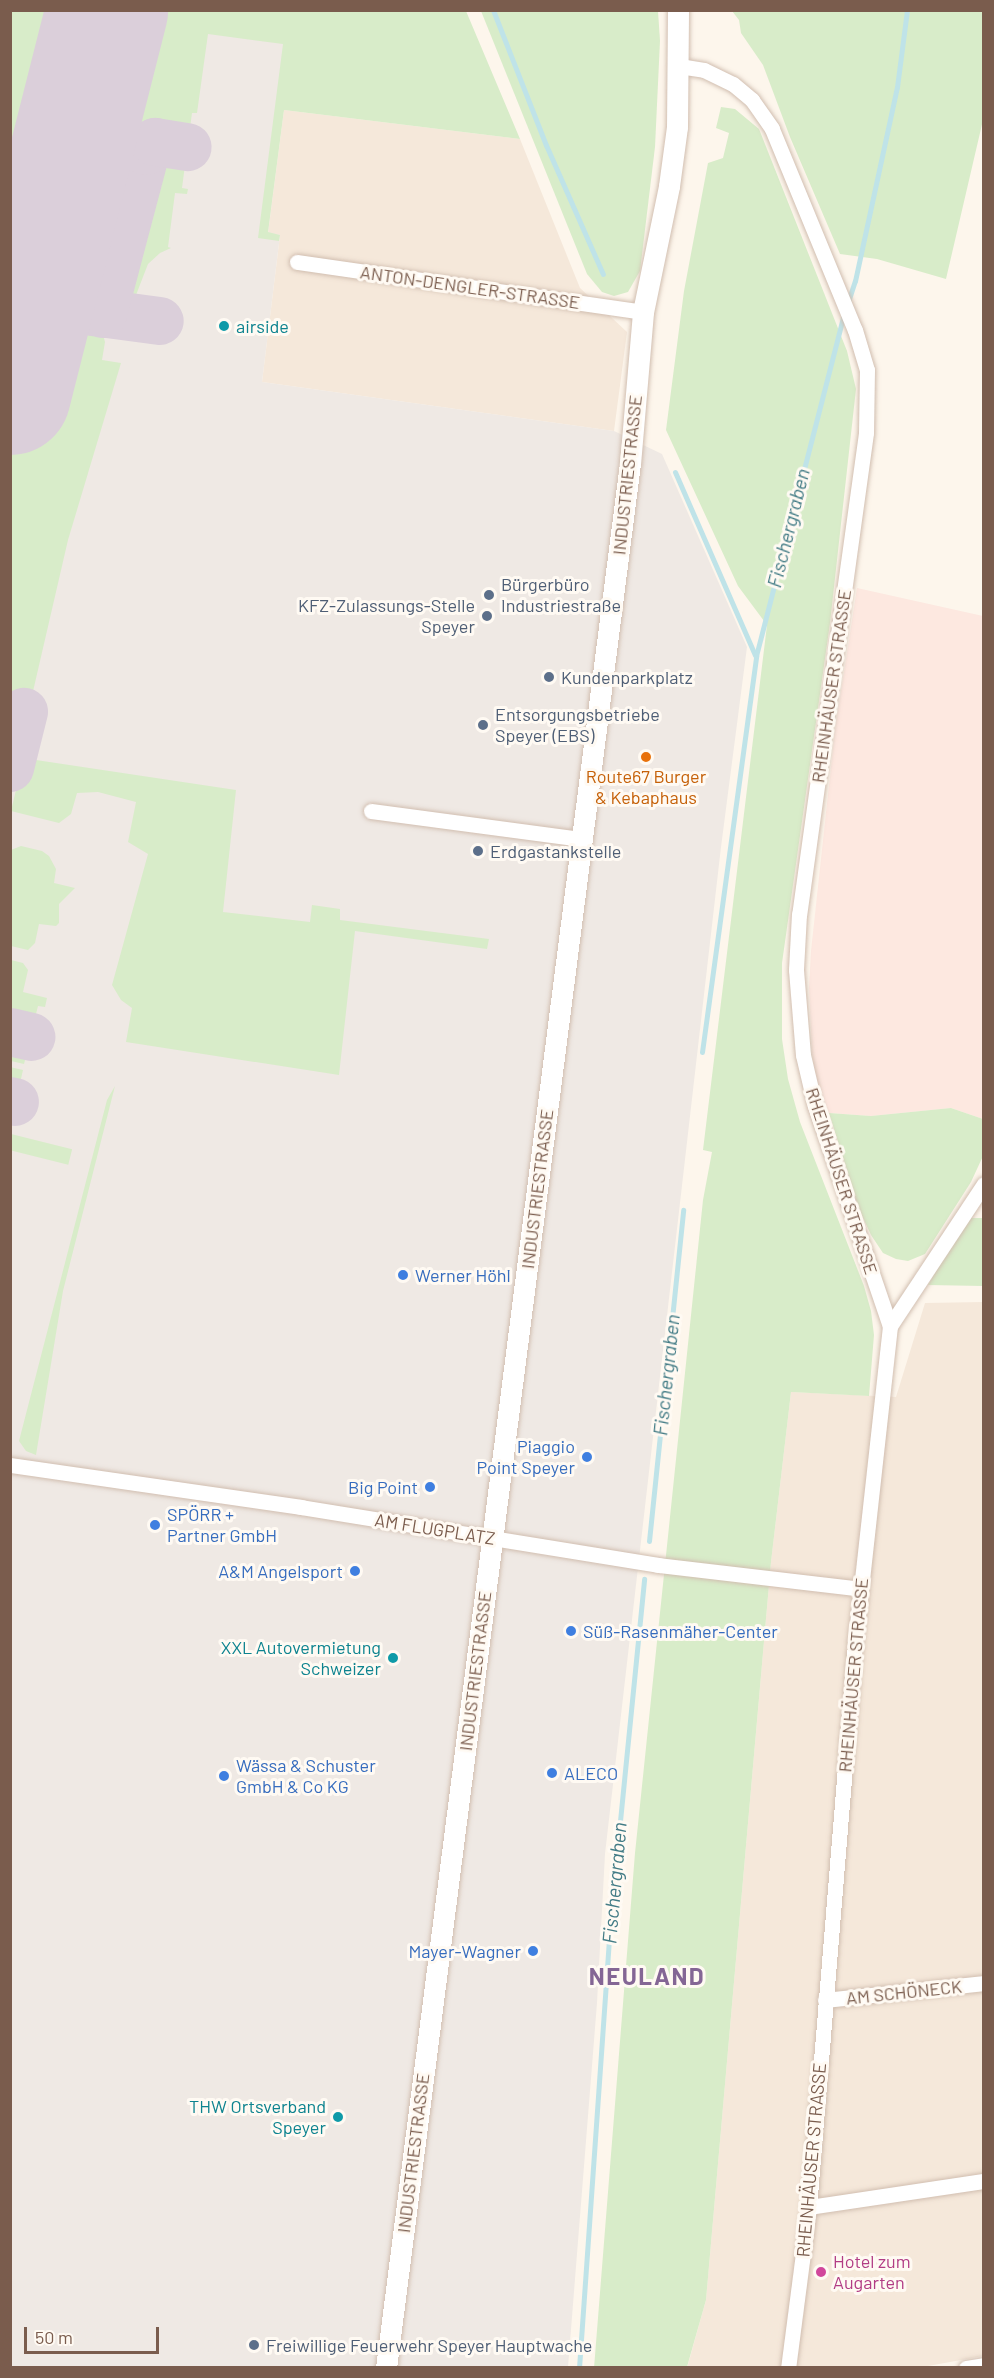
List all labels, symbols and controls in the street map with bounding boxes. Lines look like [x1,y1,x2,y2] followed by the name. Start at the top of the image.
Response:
[359,261,581,313] street label: ANTON-DENGLER-STRASSE
[236,315,289,337] place label: airside
[217,319,231,333] marker: airside
[608,394,646,556] street label: INDUSTRIESTRASSE
[762,466,814,590] water label: Fischergraben
[501,574,621,616] place label: Bürgerbüro Industriestraße
[482,588,496,602] marker: Bürgerbüro Industriestraße
[807,588,855,784] street label: RHEINHÄUSER STRASSE
[298,595,475,638] place label: KFZ-Zulassungs-Stelle Speyer
[480,609,494,623] marker: KFZ-Zulassungs-Stelle Speyer
[561,666,693,688] place label: Kundenparkplatz
[542,670,556,684] marker: Kundenparkplatz
[495,704,660,746] place label: Entsorgungsbetriebe Speyer (EBS)
[476,718,490,732] marker: Entsorgungsbetriebe Speyer (EBS)
[639,750,653,764] marker: Route67 Burger & Kebaphaus
[586,766,706,808] place label: Route67 Burger & Kebaphaus
[490,840,621,862] place label: Erdgastankstelle
[471,844,485,858] marker: Erdgastankstelle
[802,1085,882,1277] street label: RHEINHÄUSER STRASSE
[516,1108,558,1270] street label: INDUSTRIESTRASSE
[415,1264,511,1286] place label: Werner Höhl
[396,1268,410,1282] marker: Werner Höhl
[648,1313,684,1437] water label: Fischergraben
[477,1436,575,1478] place label: Piaggio Point Speyer
[580,1450,594,1464] marker: Piaggio Point Speyer
[348,1476,418,1498] place label: Big Point
[423,1480,437,1494] marker: Big Point
[167,1504,277,1546] place label: SPÖRR + Partner GmbH
[373,1509,497,1549] street label: AM FLUGPLATZ
[148,1518,162,1532] marker: SPÖRR + Partner GmbH
[218,1560,343,1582] place label: A&M Angelsport
[348,1564,362,1578] marker: A&M Angelsport
[834,1577,872,1773] street label: RHEINHÄUSER STRASSE
[454,1590,496,1752] street label: INDUSTRIESTRASSE
[583,1620,778,1642] place label: Süß-Rasenmäher-Center
[564,1624,578,1638] marker: Süß-Rasenmäher-Center
[221,1637,381,1680] place label: XXL Autovermietung Schweizer
[386,1651,400,1665] marker: XXL Autovermietung Schweizer
[236,1755,376,1798] place label: Wässa & Schuster GmbH & Co KG
[564,1762,618,1784] place label: ALECO
[545,1766,559,1780] marker: ALECO
[217,1769,231,1783] marker: Wässa & Schuster GmbH & Co KG
[597,1821,631,1945] water label: Fischergraben
[408,1940,521,1962] place label: Mayer-Wagner
[526,1944,540,1958] marker: Mayer-Wagner
[589,1962,705,1990] district label: NEULAND
[845,1975,963,2009] street label: AM SCHÖNECK
[792,2062,830,2258] street label: RHEINHÄUSER STRASSE
[392,2072,434,2234] street label: INDUSTRIESTRASSE
[189,2096,326,2138] place label: THW Ortsverband Speyer
[331,2110,345,2124] marker: THW Ortsverband Speyer
[833,2251,911,2294] place label: Hotel zum Augarten
[814,2265,828,2279] marker: Hotel zum Augarten
[27,2315,162,2353] scale bar
[35,2326,73,2348] text: 50 m
[266,2334,592,2356] place label: Freiwillige Feuerwehr Speyer Hauptwache
[247,2338,261,2352] marker: Freiwillige Feuerwehr Speyer Hauptwache

